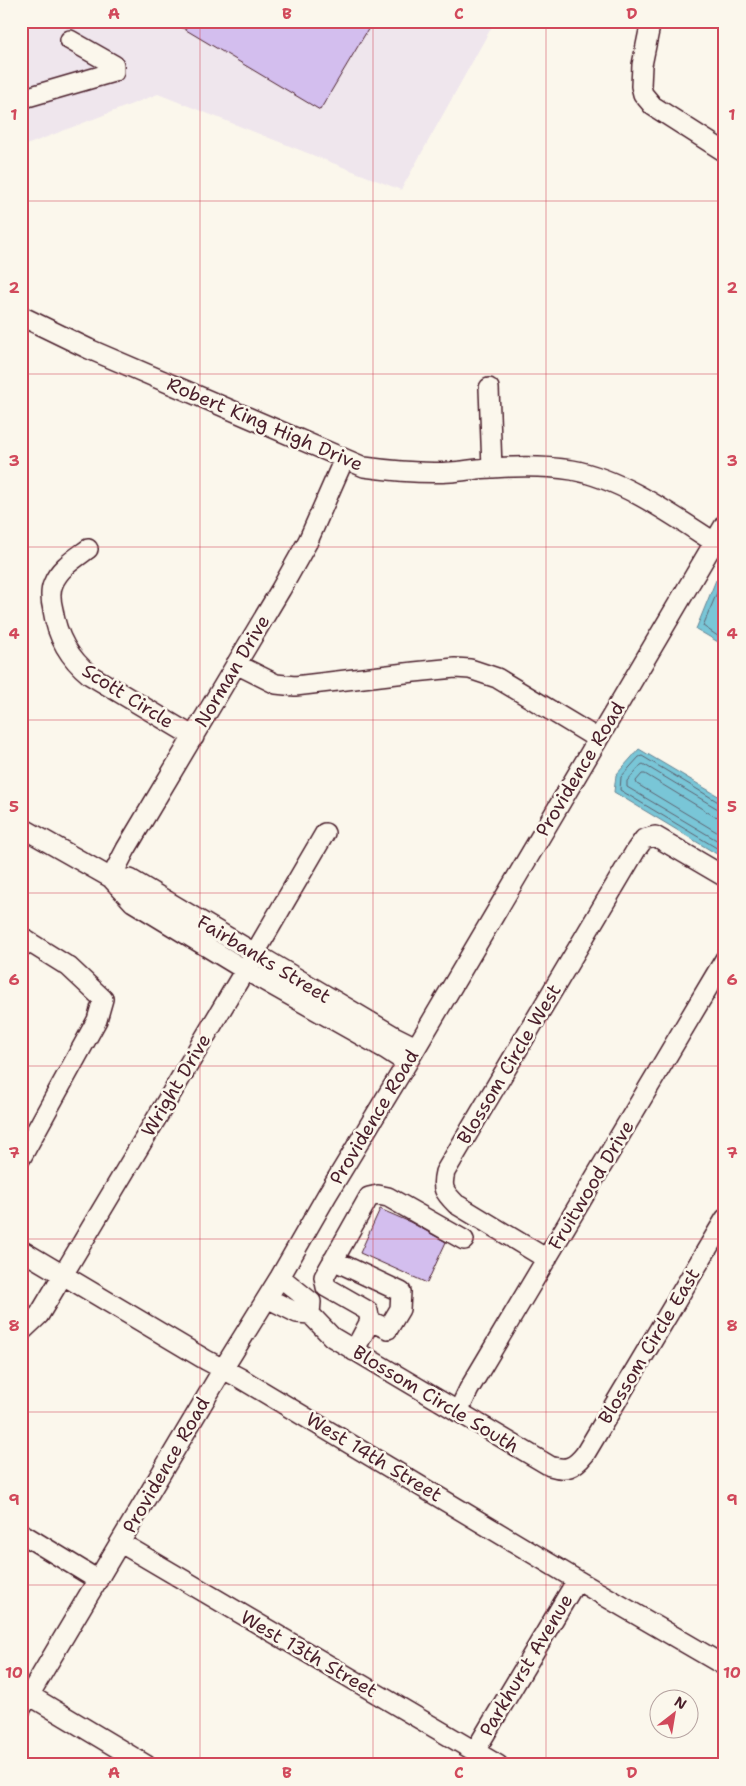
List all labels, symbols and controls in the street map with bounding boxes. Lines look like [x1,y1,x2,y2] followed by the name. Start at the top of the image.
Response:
[108,3,120,24] text: A
[282,3,292,24] text: B
[454,3,464,24] text: C
[626,3,638,24] text: D
[10,104,18,125] text: 1
[728,104,736,125] text: 1
[8,277,20,298] text: 2
[726,277,738,298] text: 2
[163,371,367,477] street label: Robert King High Drive
[8,450,20,471] text: 3
[726,450,738,471] text: 3
[189,610,275,732] street label: Norman Drive
[8,623,20,644] text: 4
[726,623,738,644] text: 4
[77,658,179,734] street label: Scott Circle
[530,697,630,841] street label: Providence Road
[9,796,19,817] text: 5
[727,796,737,817] text: 5
[193,909,335,1009] street label: Fairbanks Street
[8,969,20,990] text: 6
[726,969,738,990] text: 6
[451,979,567,1149] street label: Blossom Circle West
[135,1029,217,1141] street label: Wright Drive
[324,1045,424,1189] street label: Providence Road
[542,1116,640,1254] street label: Fruitwood Drive
[8,1142,20,1163] text: 7
[726,1142,738,1163] text: 7
[592,1263,706,1429] street label: Blossom Circle East
[8,1315,20,1336] text: 8
[726,1315,738,1336] text: 8
[348,1339,524,1459] street label: Blossom Circle South
[117,1392,215,1538] street label: Providence Road
[301,1407,447,1507] street label: West 14th Street
[8,1489,20,1510] text: 9
[726,1489,738,1510] text: 9
[474,1589,578,1741] street label: Parkhurst Avenue
[236,1605,382,1703] street label: West 13th Street
[5,1662,23,1683] text: 10
[723,1662,741,1683] text: 10
[648,1688,698,1738] north arrow
[671,1692,690,1713] text: N
[108,1762,120,1783] text: A
[282,1762,292,1783] text: B
[454,1762,464,1783] text: C
[626,1762,638,1783] text: D

